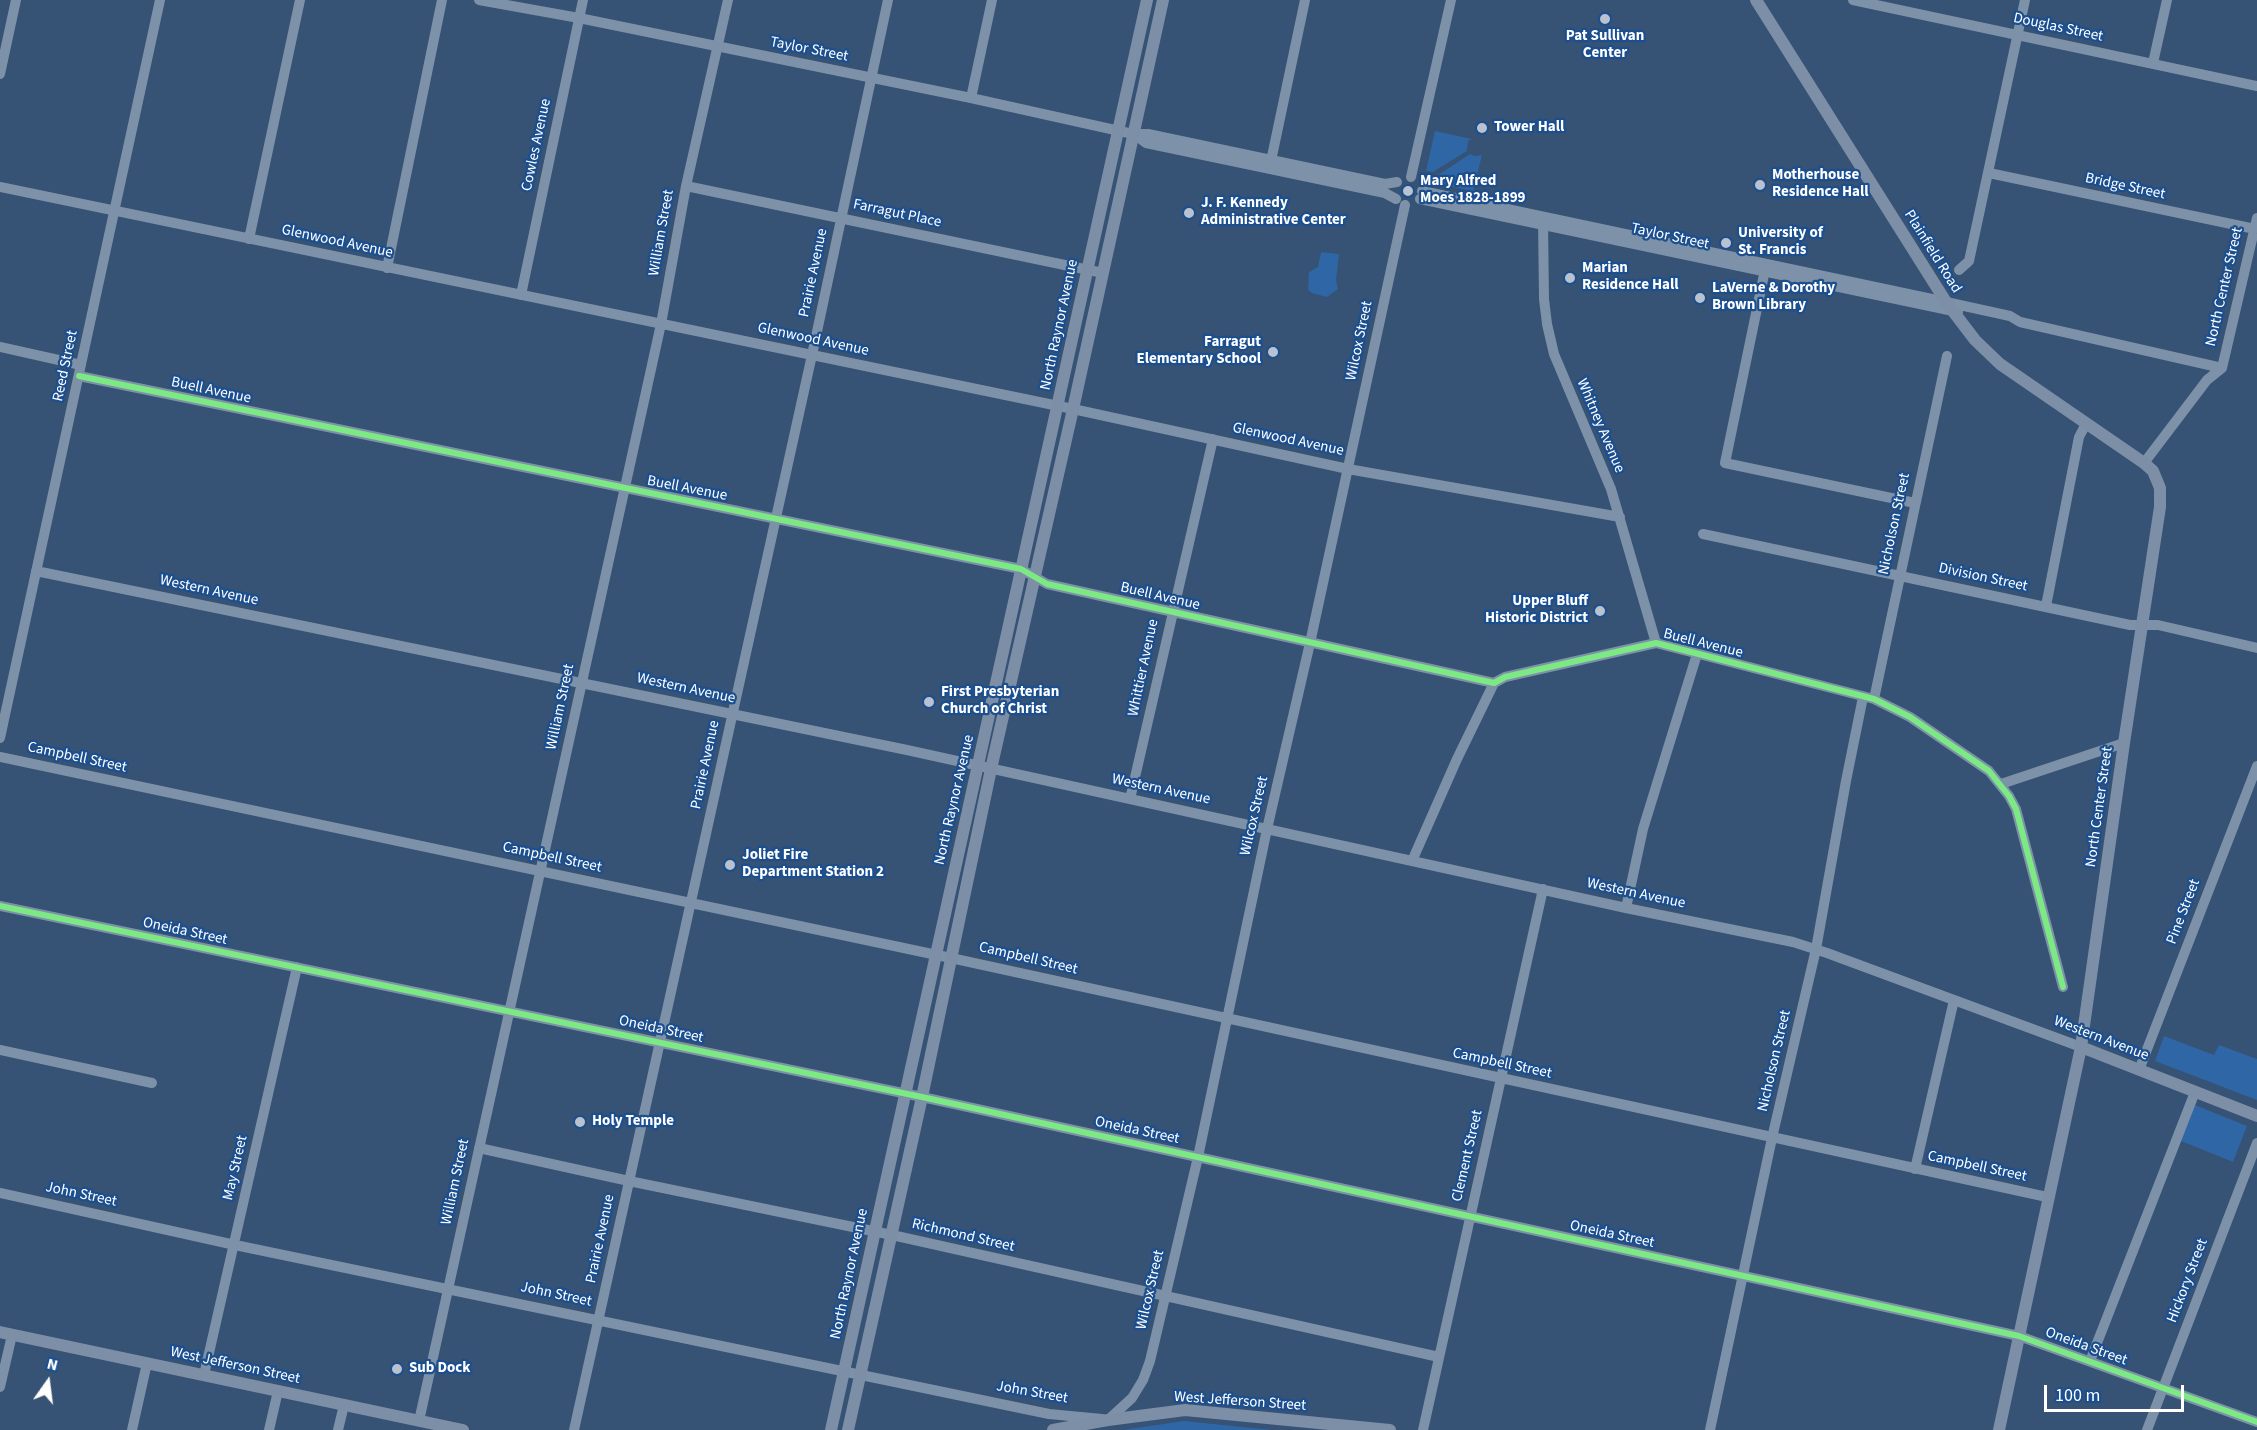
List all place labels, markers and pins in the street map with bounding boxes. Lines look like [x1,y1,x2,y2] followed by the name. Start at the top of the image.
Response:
[1598,12,1612,26] marker: Pat Sullivan Center
[1566,28,1644,63] place label: Pat Sullivan Center
[1494,119,1564,137] place label: Tower Hall
[1475,121,1489,135] marker: Tower Hall
[1772,167,1869,202] place label: Motherhouse Residence Hall
[1420,173,1526,208] place label: Mary Alfred Moes 1828-1899
[1753,178,1767,192] marker: Motherhouse Residence Hall
[1401,184,1415,198] marker: Mary Alfred Moes 1828-1899
[1201,195,1346,230] place label: J. F. Kennedy Administrative Center
[1182,206,1196,220] marker: J. F. Kennedy Administrative Center
[1738,225,1823,260] place label: University of St. Francis
[1719,236,1733,250] marker: University of St. Francis
[1582,260,1679,295] place label: Marian Residence Hall
[1563,271,1577,285] marker: Marian Residence Hall
[1712,280,1835,315] place label: LaVerne & Dorothy Brown Library
[1693,291,1707,305] marker: LaVerne & Dorothy Brown Library
[1136,334,1261,369] place label: Farragut Elementary School
[1266,345,1280,359] marker: Farragut Elementary School
[1485,593,1588,628] place label: Upper Bluff Historic District
[1593,604,1607,618] marker: Upper Bluff Historic District
[941,684,1059,719] place label: First Presbyterian Church of Christ
[922,695,936,709] marker: First Presbyterian Church of Christ
[742,847,884,882] place label: Joliet Fire Department Station 2
[723,858,737,872] marker: Joliet Fire Department Station 2
[592,1113,674,1131] place label: Holy Temple
[573,1115,587,1129] marker: Holy Temple
[409,1360,471,1378] place label: Sub Dock
[390,1362,404,1376] marker: Sub Dock

